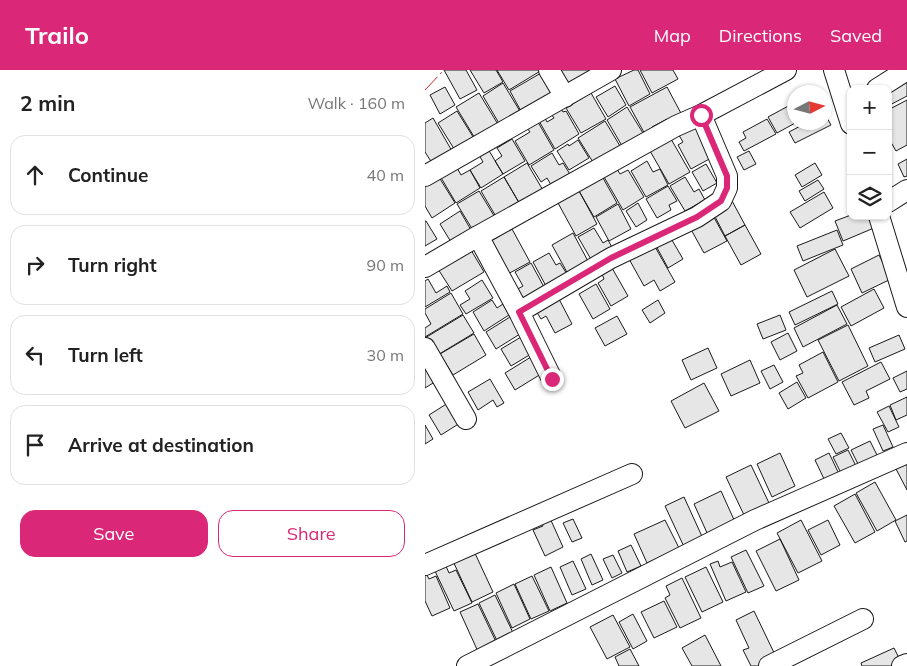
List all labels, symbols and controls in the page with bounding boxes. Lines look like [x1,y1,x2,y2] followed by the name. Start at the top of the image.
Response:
[25,20,89,50] text: Trailo
[654,24,691,47] text: Map
[719,24,802,47] text: Directions
[830,24,882,47] text: Saved
[787,85,832,130] north arrow
[847,85,892,220] map controls
[847,85,892,130] button: +
[20,90,75,116] text: 2 min
[307,93,405,113] text: Walk · 160 m
[690,104,713,127] route start
[847,130,892,175] button: −
[21,161,49,189] icon: ahead
[68,163,148,187] text: Continue
[367,165,404,185] text: 40 m
[847,175,892,220] button: layers
[21,251,49,279] icon: right
[68,253,157,277] text: Turn right
[367,255,404,275] text: 90 m
[21,341,49,369] icon: left
[68,343,143,367] text: Turn left
[367,345,404,365] text: 30 m
[541,368,564,391] route end
[21,431,49,459] icon: arrive
[68,433,254,457] text: Arrive at destination
[20,510,208,557] button: Save
[218,510,405,557] button: Share

